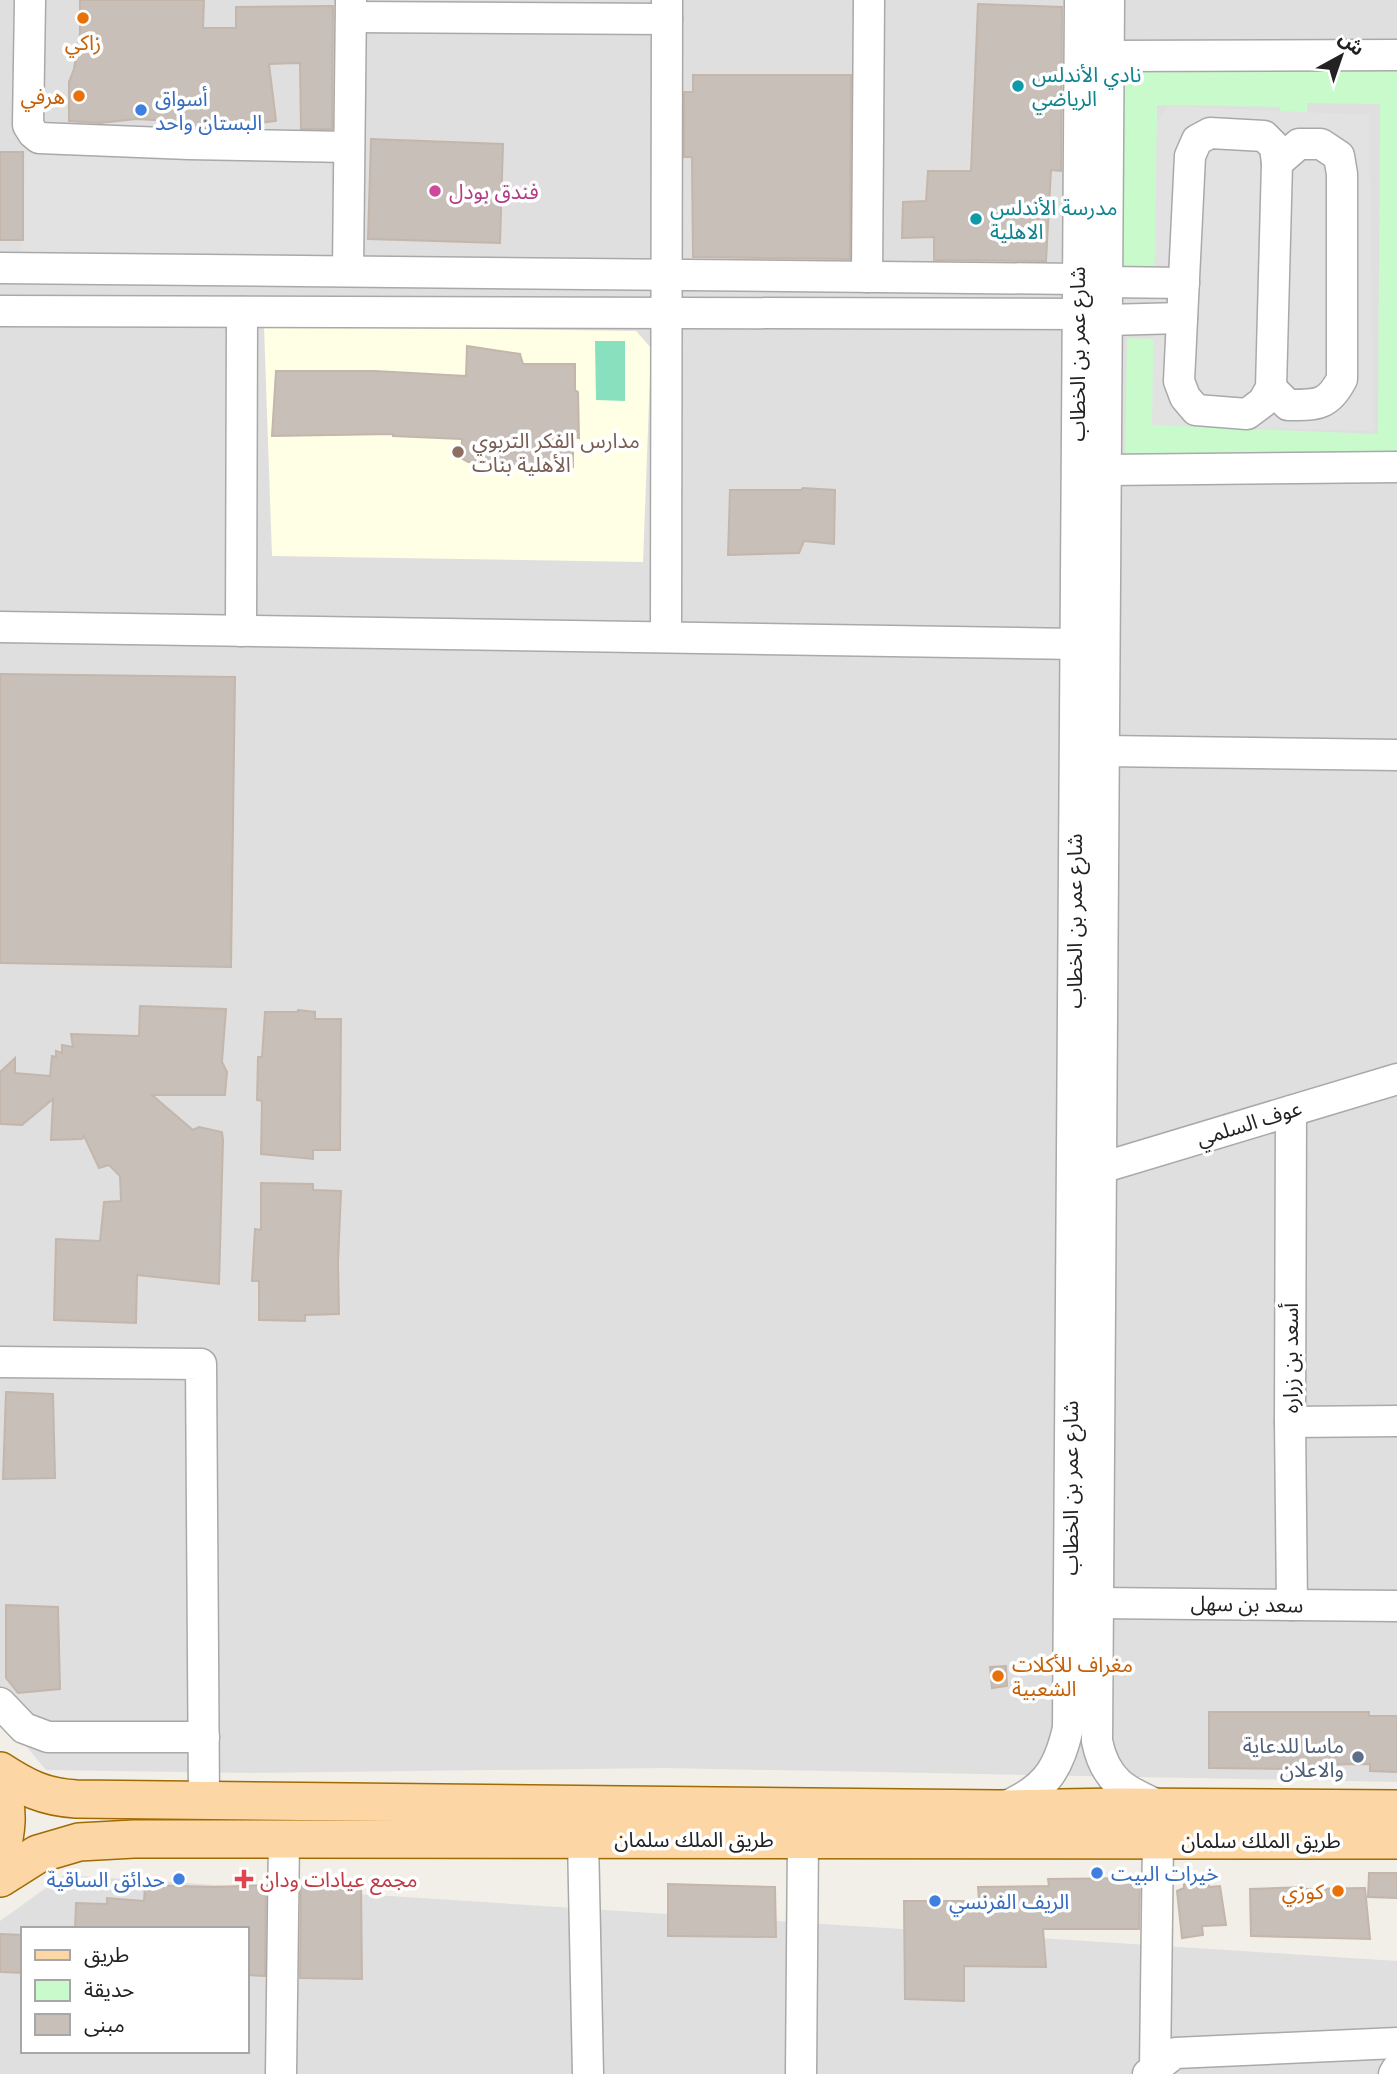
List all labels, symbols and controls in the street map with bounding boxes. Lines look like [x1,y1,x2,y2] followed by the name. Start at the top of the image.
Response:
[75,10,91,26] marker: زاكي
[1306,21,1376,91] north arrow
[1334,25,1370,61] text: ش
[65,29,101,58] place label: زاكي
[1032,61,1141,114] place label: نادي الأندلس الرياضي
[1010,78,1026,94] marker: نادي الأندلس الرياضي
[20,83,65,112] place label: هرفي
[155,85,262,136] place label: أسواق البستان واحد
[71,88,87,104] marker: هرفي
[133,102,149,118] marker: أسواق البستان واحد
[449,178,539,205] place label: فندق بودل
[427,183,443,199] marker: فندق بودل
[990,194,1118,245] place label: مدرسة الأندلس الاهلية
[968,211,984,227] marker: مدرسة الأندلس الاهلية
[1064,267,1093,441] street label: شارع عمر بن الخطاب
[472,427,640,478] place label: مدارس الفكر التربوي الأهلية بنات
[450,444,466,460] marker: مدارس الفكر التربوي الأهلية بنات
[1061,834,1090,1008] street label: شارع عمر بن الخطاب
[1193,1094,1306,1155] street label: عوف السلمي
[1277,1303,1304,1413] street label: أسعد بن زراره
[1057,1401,1086,1575] street label: شارع عمر بن الخطاب
[1190,1590,1304,1618] street label: سعد بن سهل
[1012,1651,1133,1702] place label: مغراف للأكلات الشعبية
[990,1668,1006,1684] marker: مغراف للأكلات الشعبية
[1243,1732,1344,1783] place label: ماسا للدعاية والاعلان
[1350,1749,1366,1765] marker: ماسا للدعاية والاعلان
[614,1826,774,1853] street label: طريق الملك سلمان
[1181,1827,1341,1854] street label: طريق الملك سلمان
[1111,1860,1219,1887] place label: خيرات البيت
[1089,1865,1105,1881] marker: خيرات البيت
[47,1866,165,1893] place label: حدائق الساقية
[260,1866,418,1895] place label: مجمع عيادات ودان
[234,1869,254,1889] marker: مجمع عيادات ودان
[171,1871,187,1887] marker: حدائق الساقية
[1282,1878,1324,1907] place label: كوزي
[1330,1883,1346,1899] marker: كوزي
[949,1888,1069,1917] place label: الريف الفرنسي
[927,1893,943,1909] marker: الريف الفرنسي
[21,1927,248,2053] legend
[84,1941,129,1968] text: طريق
[84,1976,134,2003] text: حديقة
[84,2011,125,2038] text: مبنى

